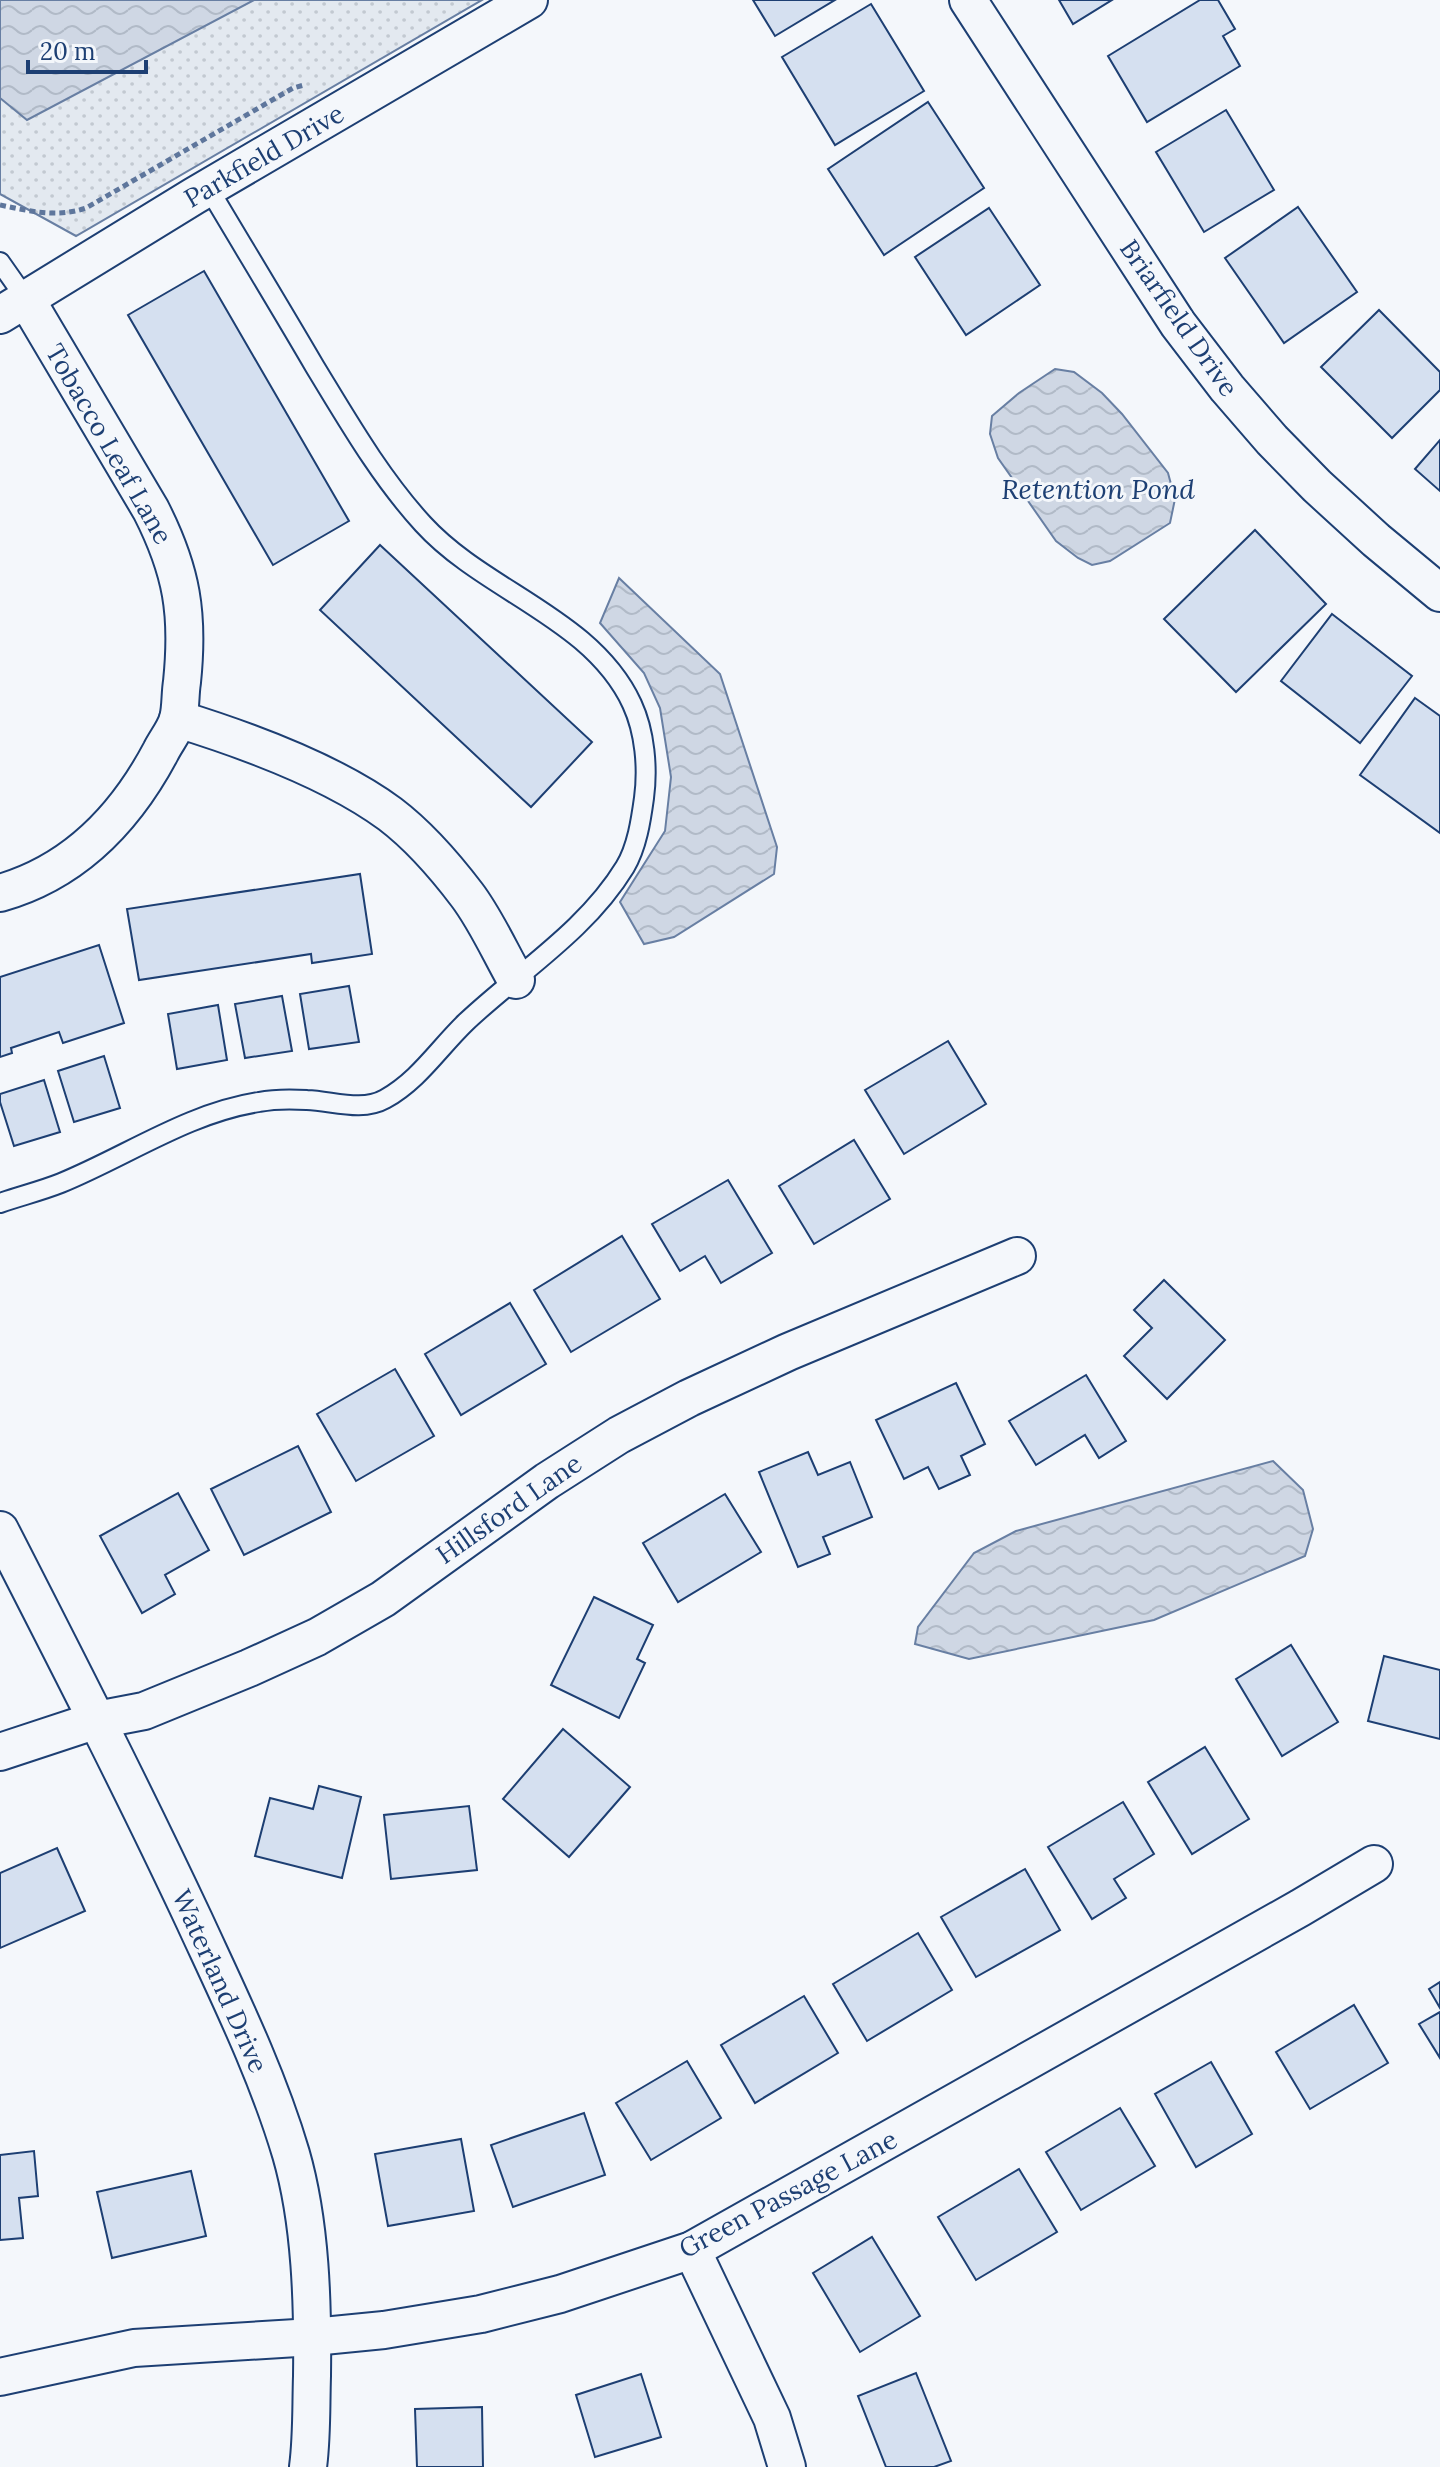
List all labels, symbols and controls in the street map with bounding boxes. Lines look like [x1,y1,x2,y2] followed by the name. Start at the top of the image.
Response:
[28,24,146,74] scale bar
[40,36,96,67] text: 20 m
[178,97,349,215] street label: Parkfield Drive
[1113,233,1246,403] street label: Briarfield Drive
[39,338,180,550] street label: Tobacco Leaf Lane
[1001,471,1195,507] water label: Retention Pond
[430,1446,588,1571] street label: Hillsford Lane
[165,1884,276,2078] street label: Waterland Drive
[673,2122,902,2265] street label: Green Passage Lane

